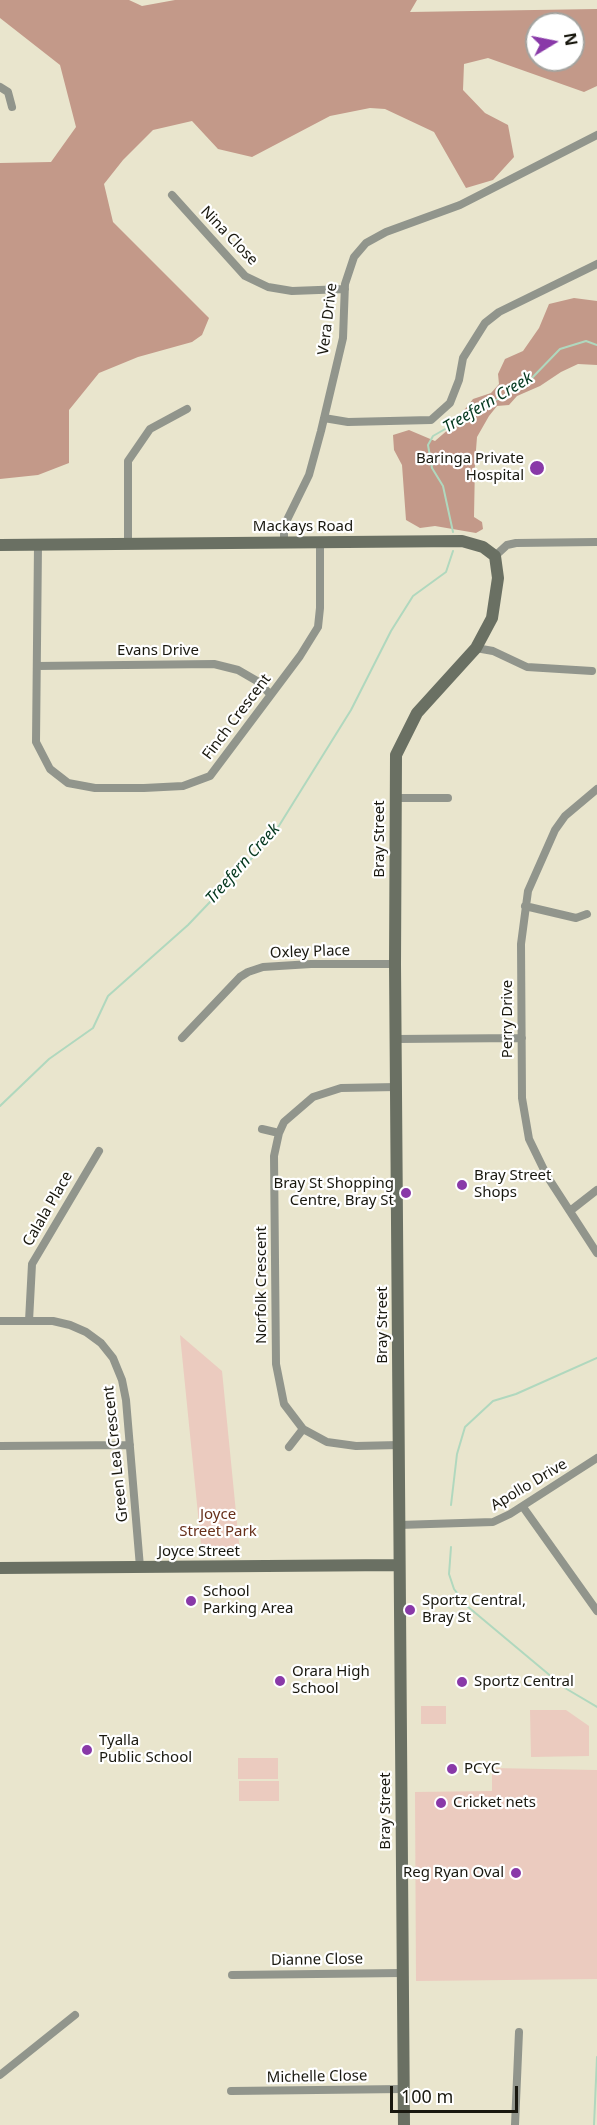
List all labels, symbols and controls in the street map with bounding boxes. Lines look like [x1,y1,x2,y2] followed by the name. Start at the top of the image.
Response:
[525,12,585,72] north arrow
[559,31,583,48] text: N
[197,203,261,269] street label: Nina Close
[315,282,341,356] street label: Vera Drive
[440,369,536,437] water label: Treefern Creek
[416,450,524,485] place label: Baringa Private Hospital
[528,459,546,477] marker: Baringa Private Hospital
[253,518,353,536] street label: Mackays Road
[117,642,199,660] street label: Evans Drive
[199,671,275,763] street label: Finch Crescent
[371,800,389,878] street label: Bray Street
[202,820,284,908] water label: Treefern Creek
[270,942,350,962] street label: Oxley Place
[499,980,517,1058] street label: Perry Drive
[474,1167,551,1202] place label: Bray Street Shops
[19,1168,77,1250] street label: Calala Place
[273,1175,394,1210] place label: Bray St Shopping Centre, Bray St
[455,1178,469,1192] marker: Bray Street Shops
[399,1186,413,1200] marker: Bray St Shopping Centre, Bray St
[253,1226,271,1344] street label: Norfolk Crescent
[374,1286,392,1364] street label: Bray Street
[100,1385,132,1523] street label: Green Lea Crescent
[488,1455,570,1515] street label: Apollo Drive
[179,1506,257,1541] park label: Joyce Street Park
[158,1543,240,1561] street label: Joyce Street
[203,1583,293,1618] place label: School Parking Area
[422,1592,526,1627] place label: Sportz Central, Bray St
[184,1594,198,1608] marker: School Parking Area
[403,1603,417,1617] marker: Sportz Central, Bray St
[292,1663,370,1698] place label: Orara High School
[474,1673,574,1691] place label: Sportz Central
[273,1674,287,1688] marker: Orara High School
[455,1675,469,1689] marker: Sportz Central
[99,1732,192,1767] place label: Tyalla Public School
[80,1743,94,1757] marker: Tyalla Public School
[464,1760,500,1778] place label: PCYC
[445,1762,459,1776] marker: PCYC
[377,1772,395,1850] street label: Bray Street
[453,1794,536,1812] place label: Cricket nets
[434,1796,448,1810] marker: Cricket nets
[403,1864,504,1882] place label: Reg Ryan Oval
[509,1866,523,1880] marker: Reg Ryan Oval
[271,1950,363,1970] street label: Dianne Close
[267,2067,367,2087] street label: Michelle Close
[393,2074,520,2112] scale bar
[401,2084,453,2108] text: 100 m

